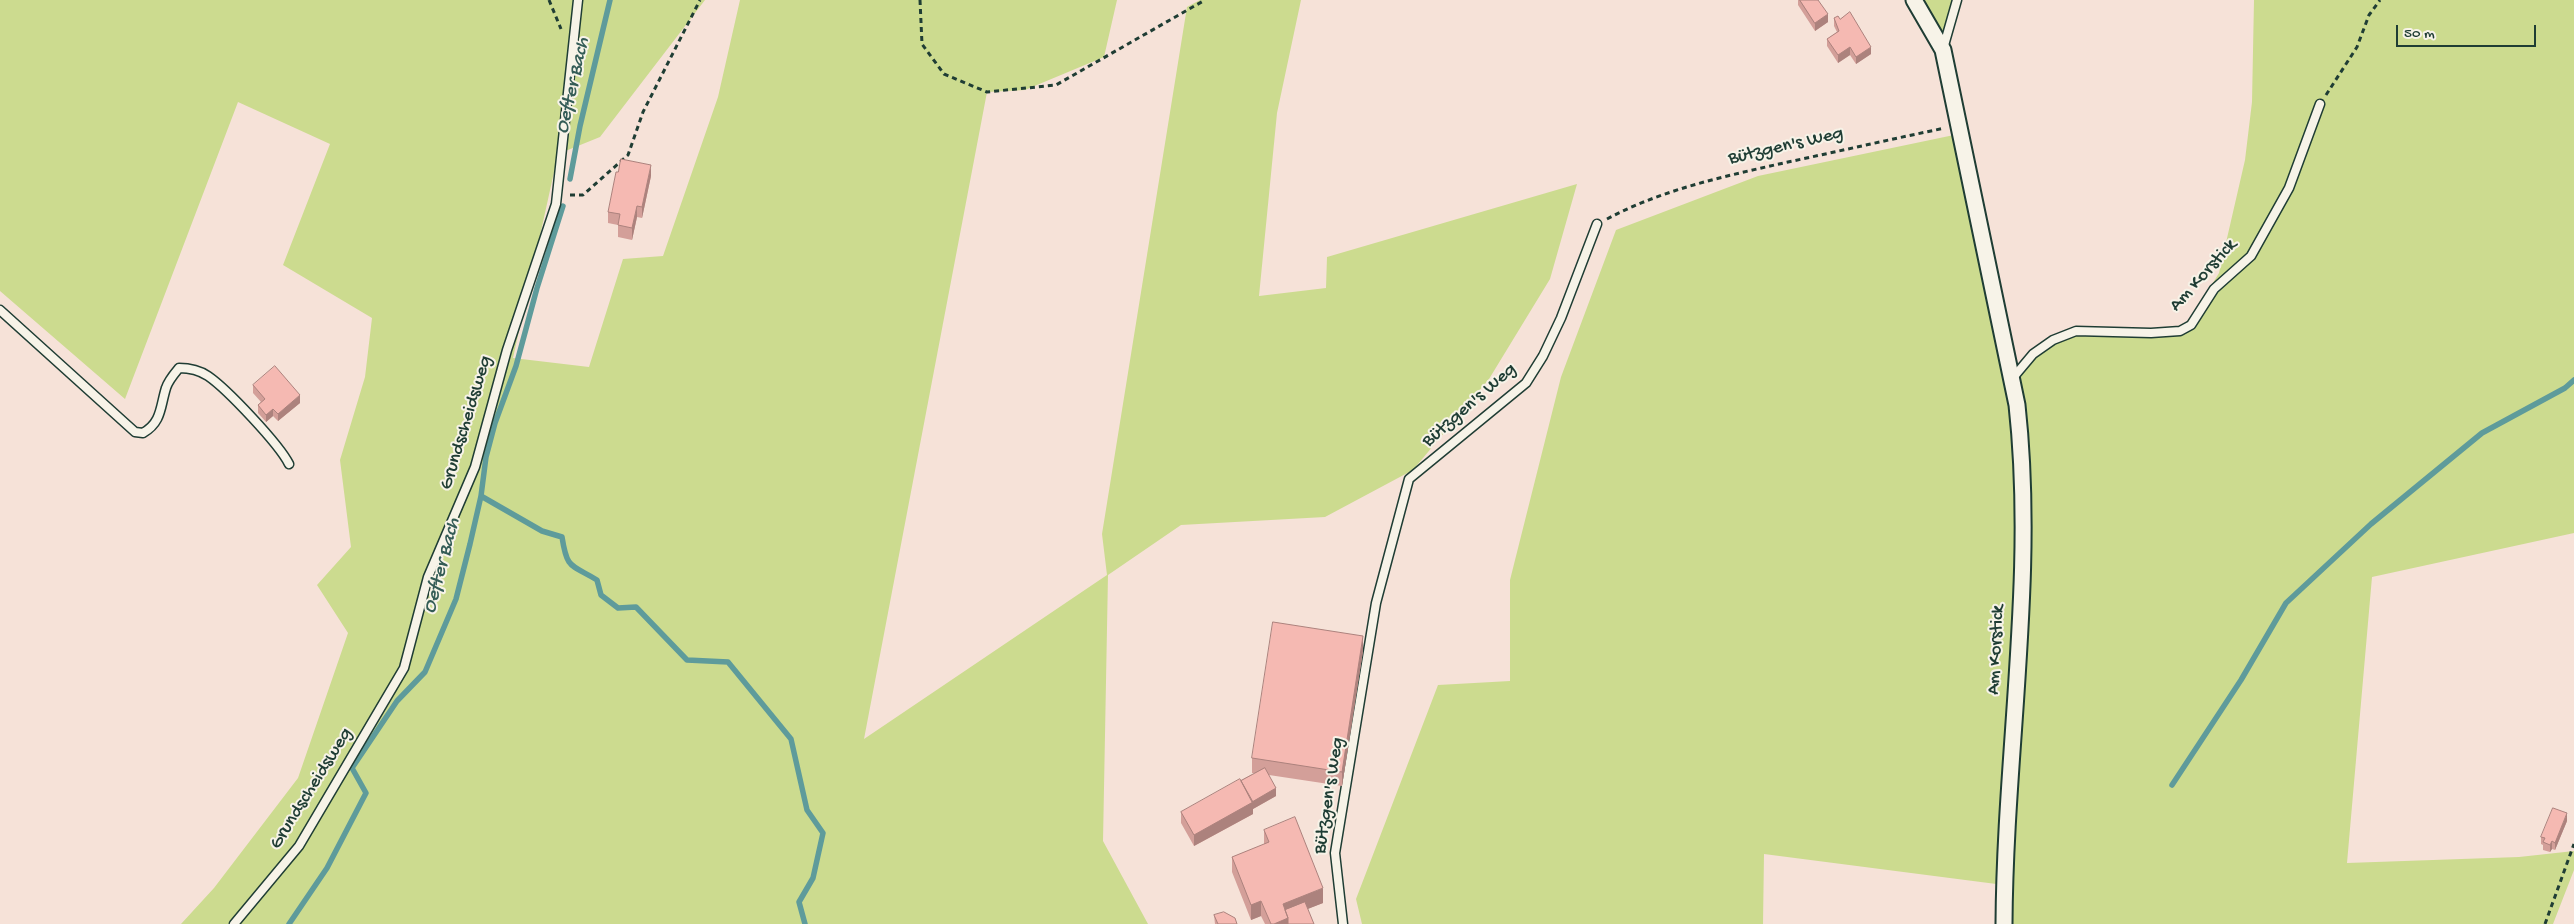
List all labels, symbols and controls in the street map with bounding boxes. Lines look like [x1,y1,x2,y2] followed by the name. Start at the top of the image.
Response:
[2399,15,2539,47] scale bar
[2404,25,2435,43] text: 50 m
[551,36,597,136] water label: Oefter Bach
[1726,123,1846,171] street label: Bützgen's Weg
[2165,235,2243,317] street label: Am Korstick
[436,353,498,493] street label: Grundscheidsweg
[1418,359,1522,453] street label: Bützgen's Weg
[419,516,467,616] water label: Oefter Bach
[1983,604,2011,696] street label: Am Korstick
[266,724,358,854] street label: Grundscheidsweg
[1310,736,1350,856] street label: Bützgen's Weg

